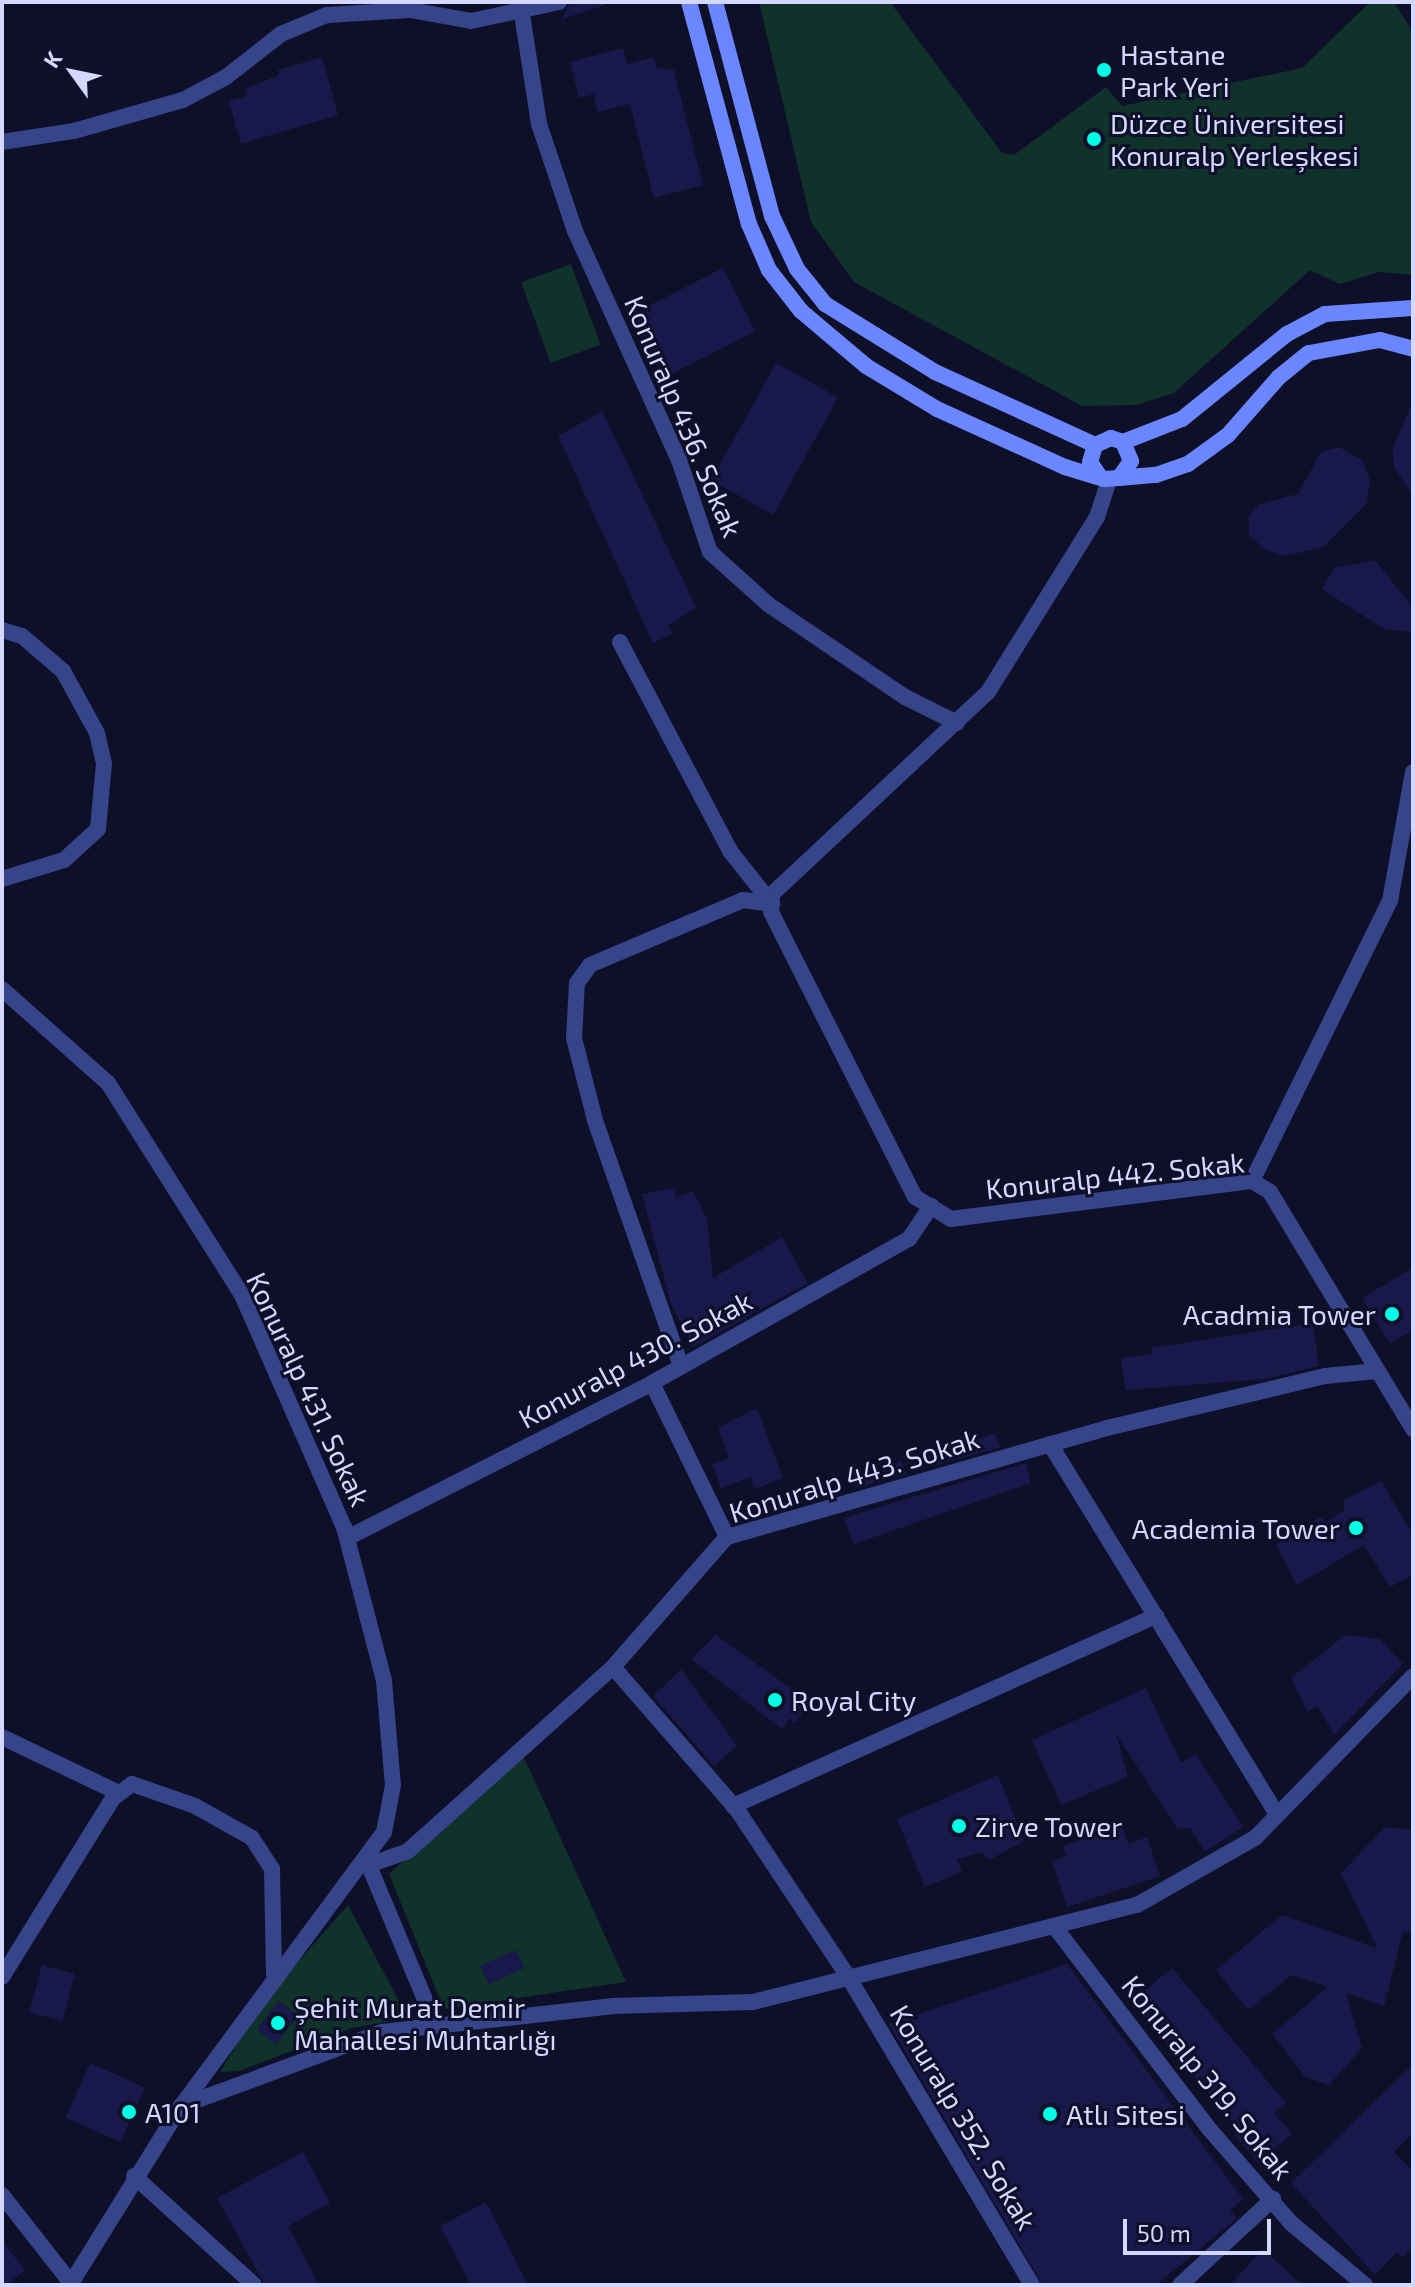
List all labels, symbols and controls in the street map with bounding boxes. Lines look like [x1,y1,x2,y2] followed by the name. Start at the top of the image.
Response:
[32,32,112,112] north arrow
[1120,37,1231,103] place label: Hastane Park Yeri
[37,46,67,72] text: K
[1095,61,1113,79] marker: Hastane Park Yeri
[1110,106,1360,172] place label: Düzce Üniversitesi Konuralp Yerleşkesi
[1085,130,1103,148] marker: Düzce Üniversitesi Konuralp Yerleşkesi
[618,290,750,542] street label: Konuralp 436. Sokak
[984,1145,1246,1205] street label: Konuralp 442. Sokak
[240,1267,378,1511] street label: Konuralp 431. Sokak
[513,1283,757,1435] street label: Konuralp 430. Sokak
[1182,1297,1376,1331] place label: Acadmia Tower
[1383,1305,1401,1323] marker: Acadmia Tower
[725,1421,983,1529] street label: Konuralp 443. Sokak
[1131,1511,1340,1545] place label: Academia Tower
[1347,1519,1365,1537] marker: Academia Tower
[791,1683,917,1717] place label: Royal City
[766,1691,784,1709] marker: Royal City
[975,1809,1123,1843] place label: Zirve Tower
[950,1817,968,1835] marker: Zirve Tower
[1115,1968,1301,2186] street label: Konuralp 319. Sokak
[294,1990,557,2056] place label: Şehit Murat Demir Mahallesi Muhtarlığı
[884,1999,1044,2235] street label: Konuralp 352. Sokak
[269,2014,287,2032] marker: Şehit Murat Demir Mahallesi Muhtarlığı
[145,2095,201,2129] place label: A101
[1066,2097,1185,2131] place label: Atlı Sitesi
[120,2103,138,2121] marker: A101
[1041,2105,1059,2123] marker: Atlı Sitesi
[1127,2203,1275,2253] scale bar
[1137,2218,1191,2247] text: 50 m

